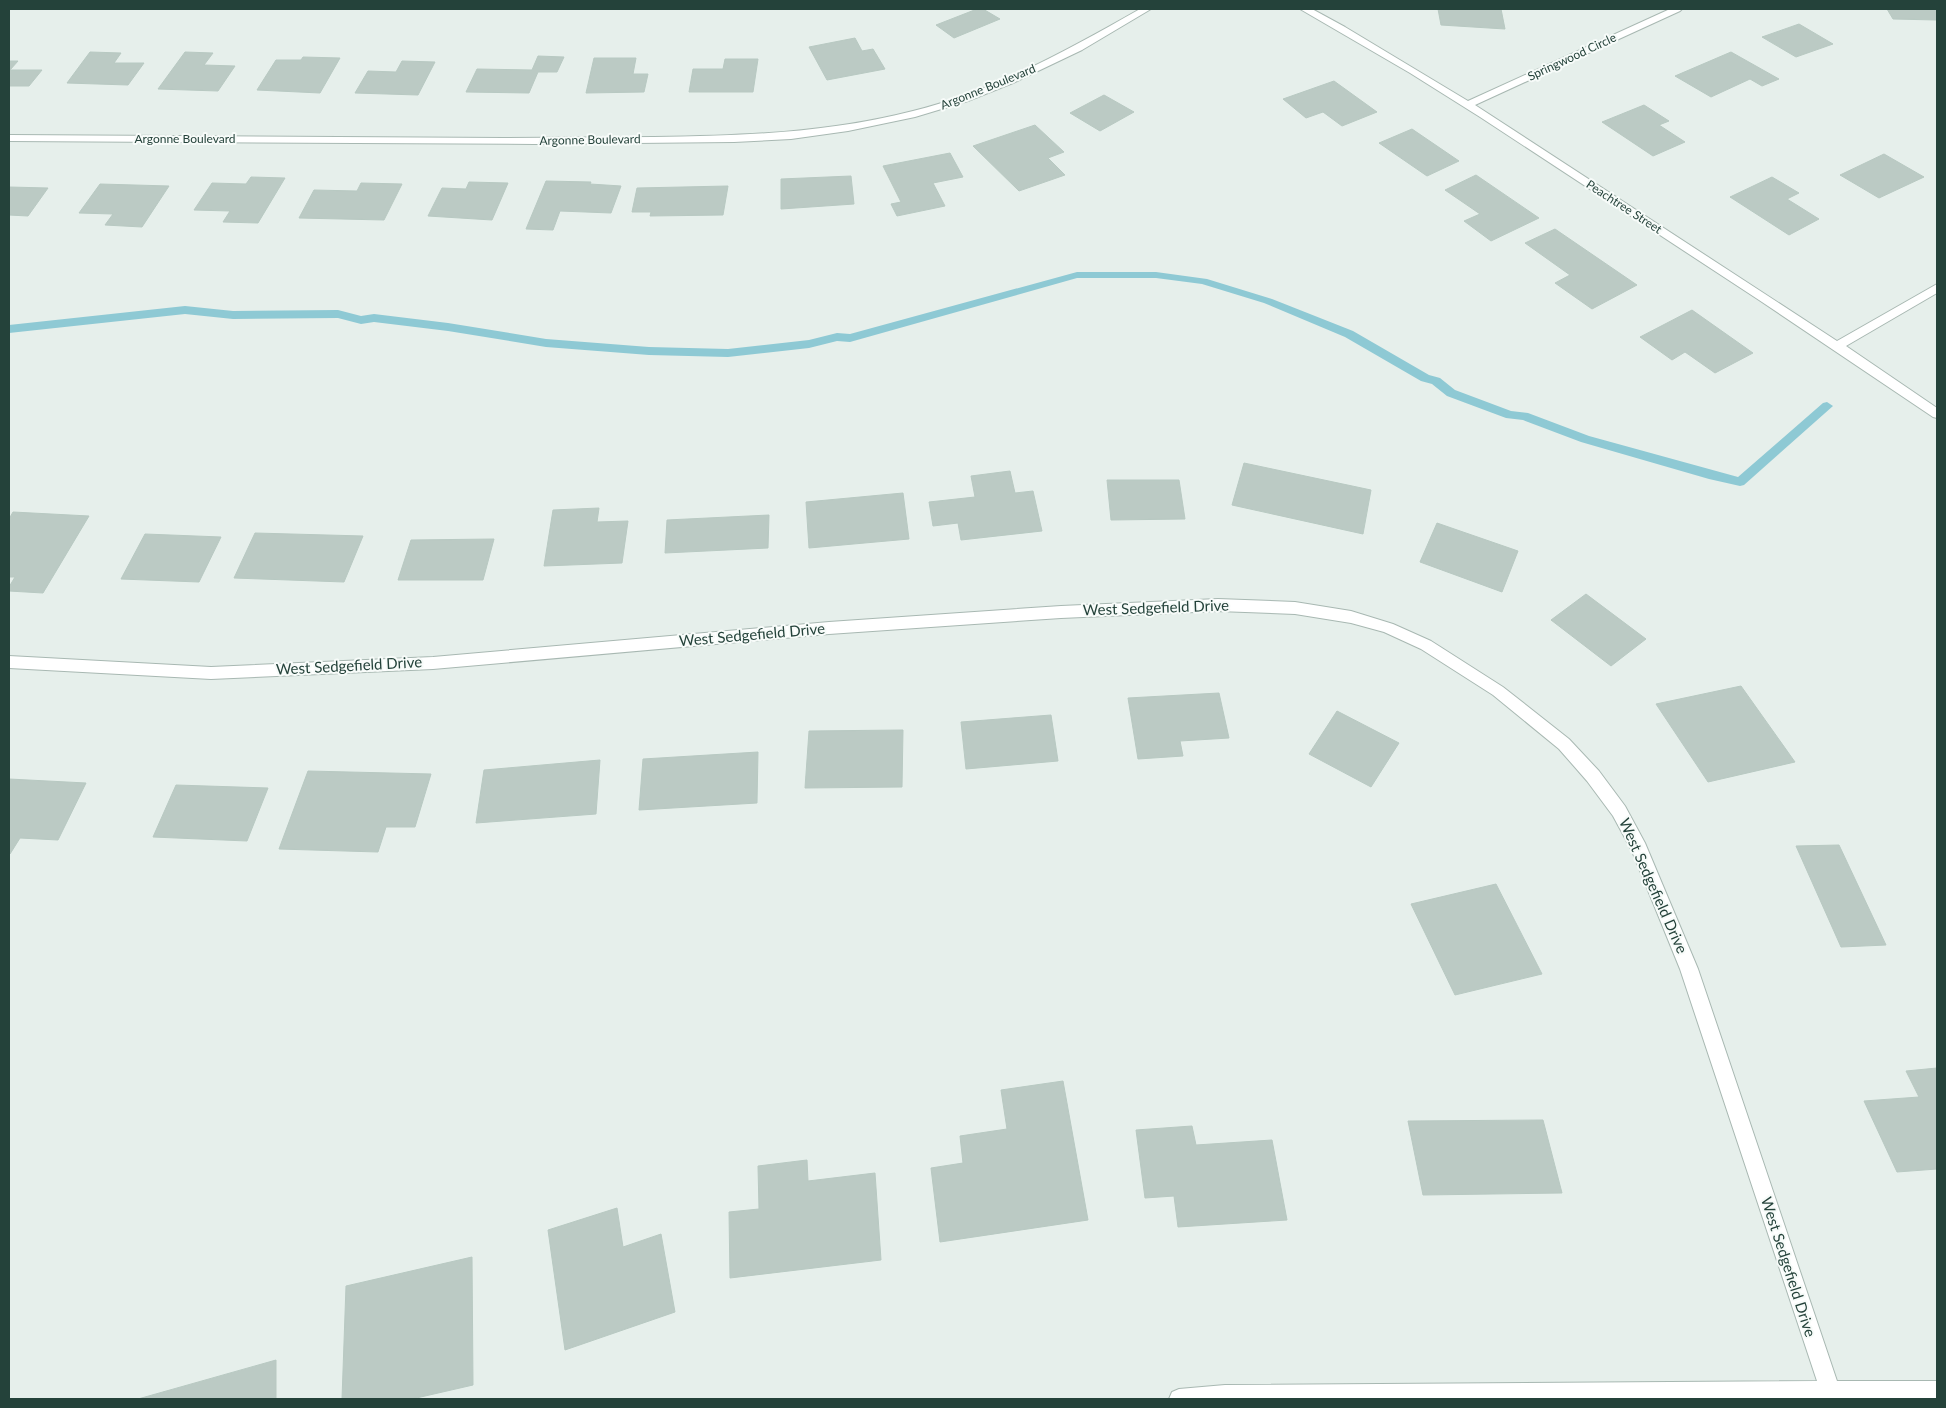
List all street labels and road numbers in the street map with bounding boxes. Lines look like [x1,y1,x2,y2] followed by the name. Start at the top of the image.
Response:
[1525,29,1618,84] street label: Springwood Circle
[938,61,1038,112] street label: Argonne Boulevard
[134,131,236,146] street label: Argonne Boulevard
[539,131,641,148] street label: Argonne Boulevard
[1584,177,1666,237] street label: Peachtree Street
[1083,595,1229,619] street label: West Sedgefield Drive
[678,619,826,649] street label: West Sedgefield Drive
[275,652,423,678] street label: West Sedgefield Drive
[1616,815,1692,956] street label: West Sedgefield Drive
[1758,1194,1820,1339] street label: West Sedgefield Drive

